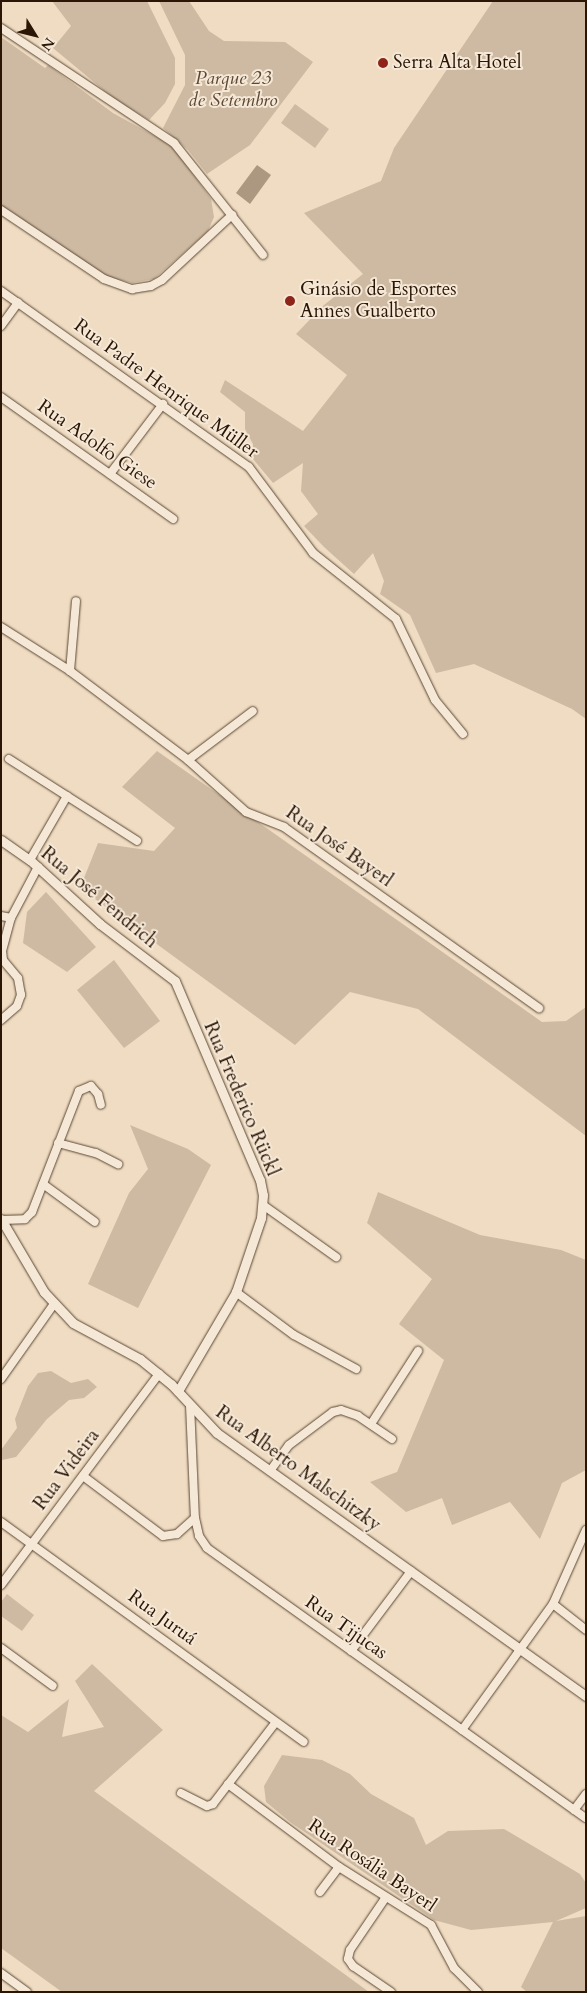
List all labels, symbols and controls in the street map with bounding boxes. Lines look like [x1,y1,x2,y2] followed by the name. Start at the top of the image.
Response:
[10,10,60,60] north arrow
[36,34,59,55] text: N
[393,52,522,74] place label: Serra Alta Hotel
[377,57,389,69] marker: Serra Alta Hotel
[188,68,278,112] park label: Parque 23 de Setembro
[300,279,457,323] place label: Ginásio de Esportes Annes Gualberto
[284,295,296,307] marker: Ginásio de Esportes Annes Gualberto
[69,314,263,464] street label: Rua Padre Henrique Müller
[33,395,161,495] street label: Rua Adolfo Giese
[281,802,397,892] street label: Rua José Bayerl
[36,843,162,953] street label: Rua José Fendrich
[198,1018,284,1180] street label: Rua Frederico Rückl
[211,1401,385,1537] street label: Rua Alberto Malschitzky
[29,1425,105,1515] street label: Rua Videira
[123,1585,201,1651] street label: Rua Juruá
[300,1591,392,1665] street label: Rua Tijucas
[303,1815,441,1917] street label: Rua Rosália Bayerl

